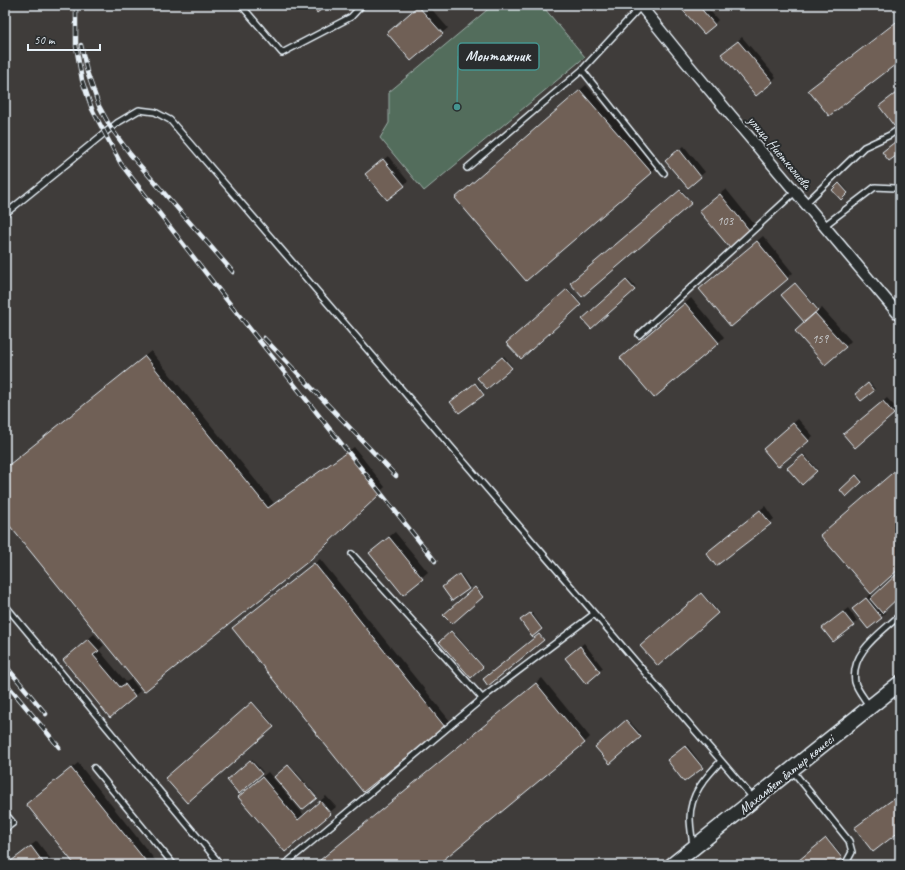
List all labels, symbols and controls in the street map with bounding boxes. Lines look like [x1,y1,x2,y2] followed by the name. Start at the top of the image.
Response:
[28,26,100,52] scale bar
[34,32,56,48] text: 50 m
[458,43,539,70] callout: Монтажник
[465,47,532,66] text: Монтажник
[743,111,816,193] street label: улица Ниеткалиева
[717,213,735,229] house number: 103
[812,331,830,347] house number: 159
[735,729,839,818] street label: Махамбет батыр көшесі

